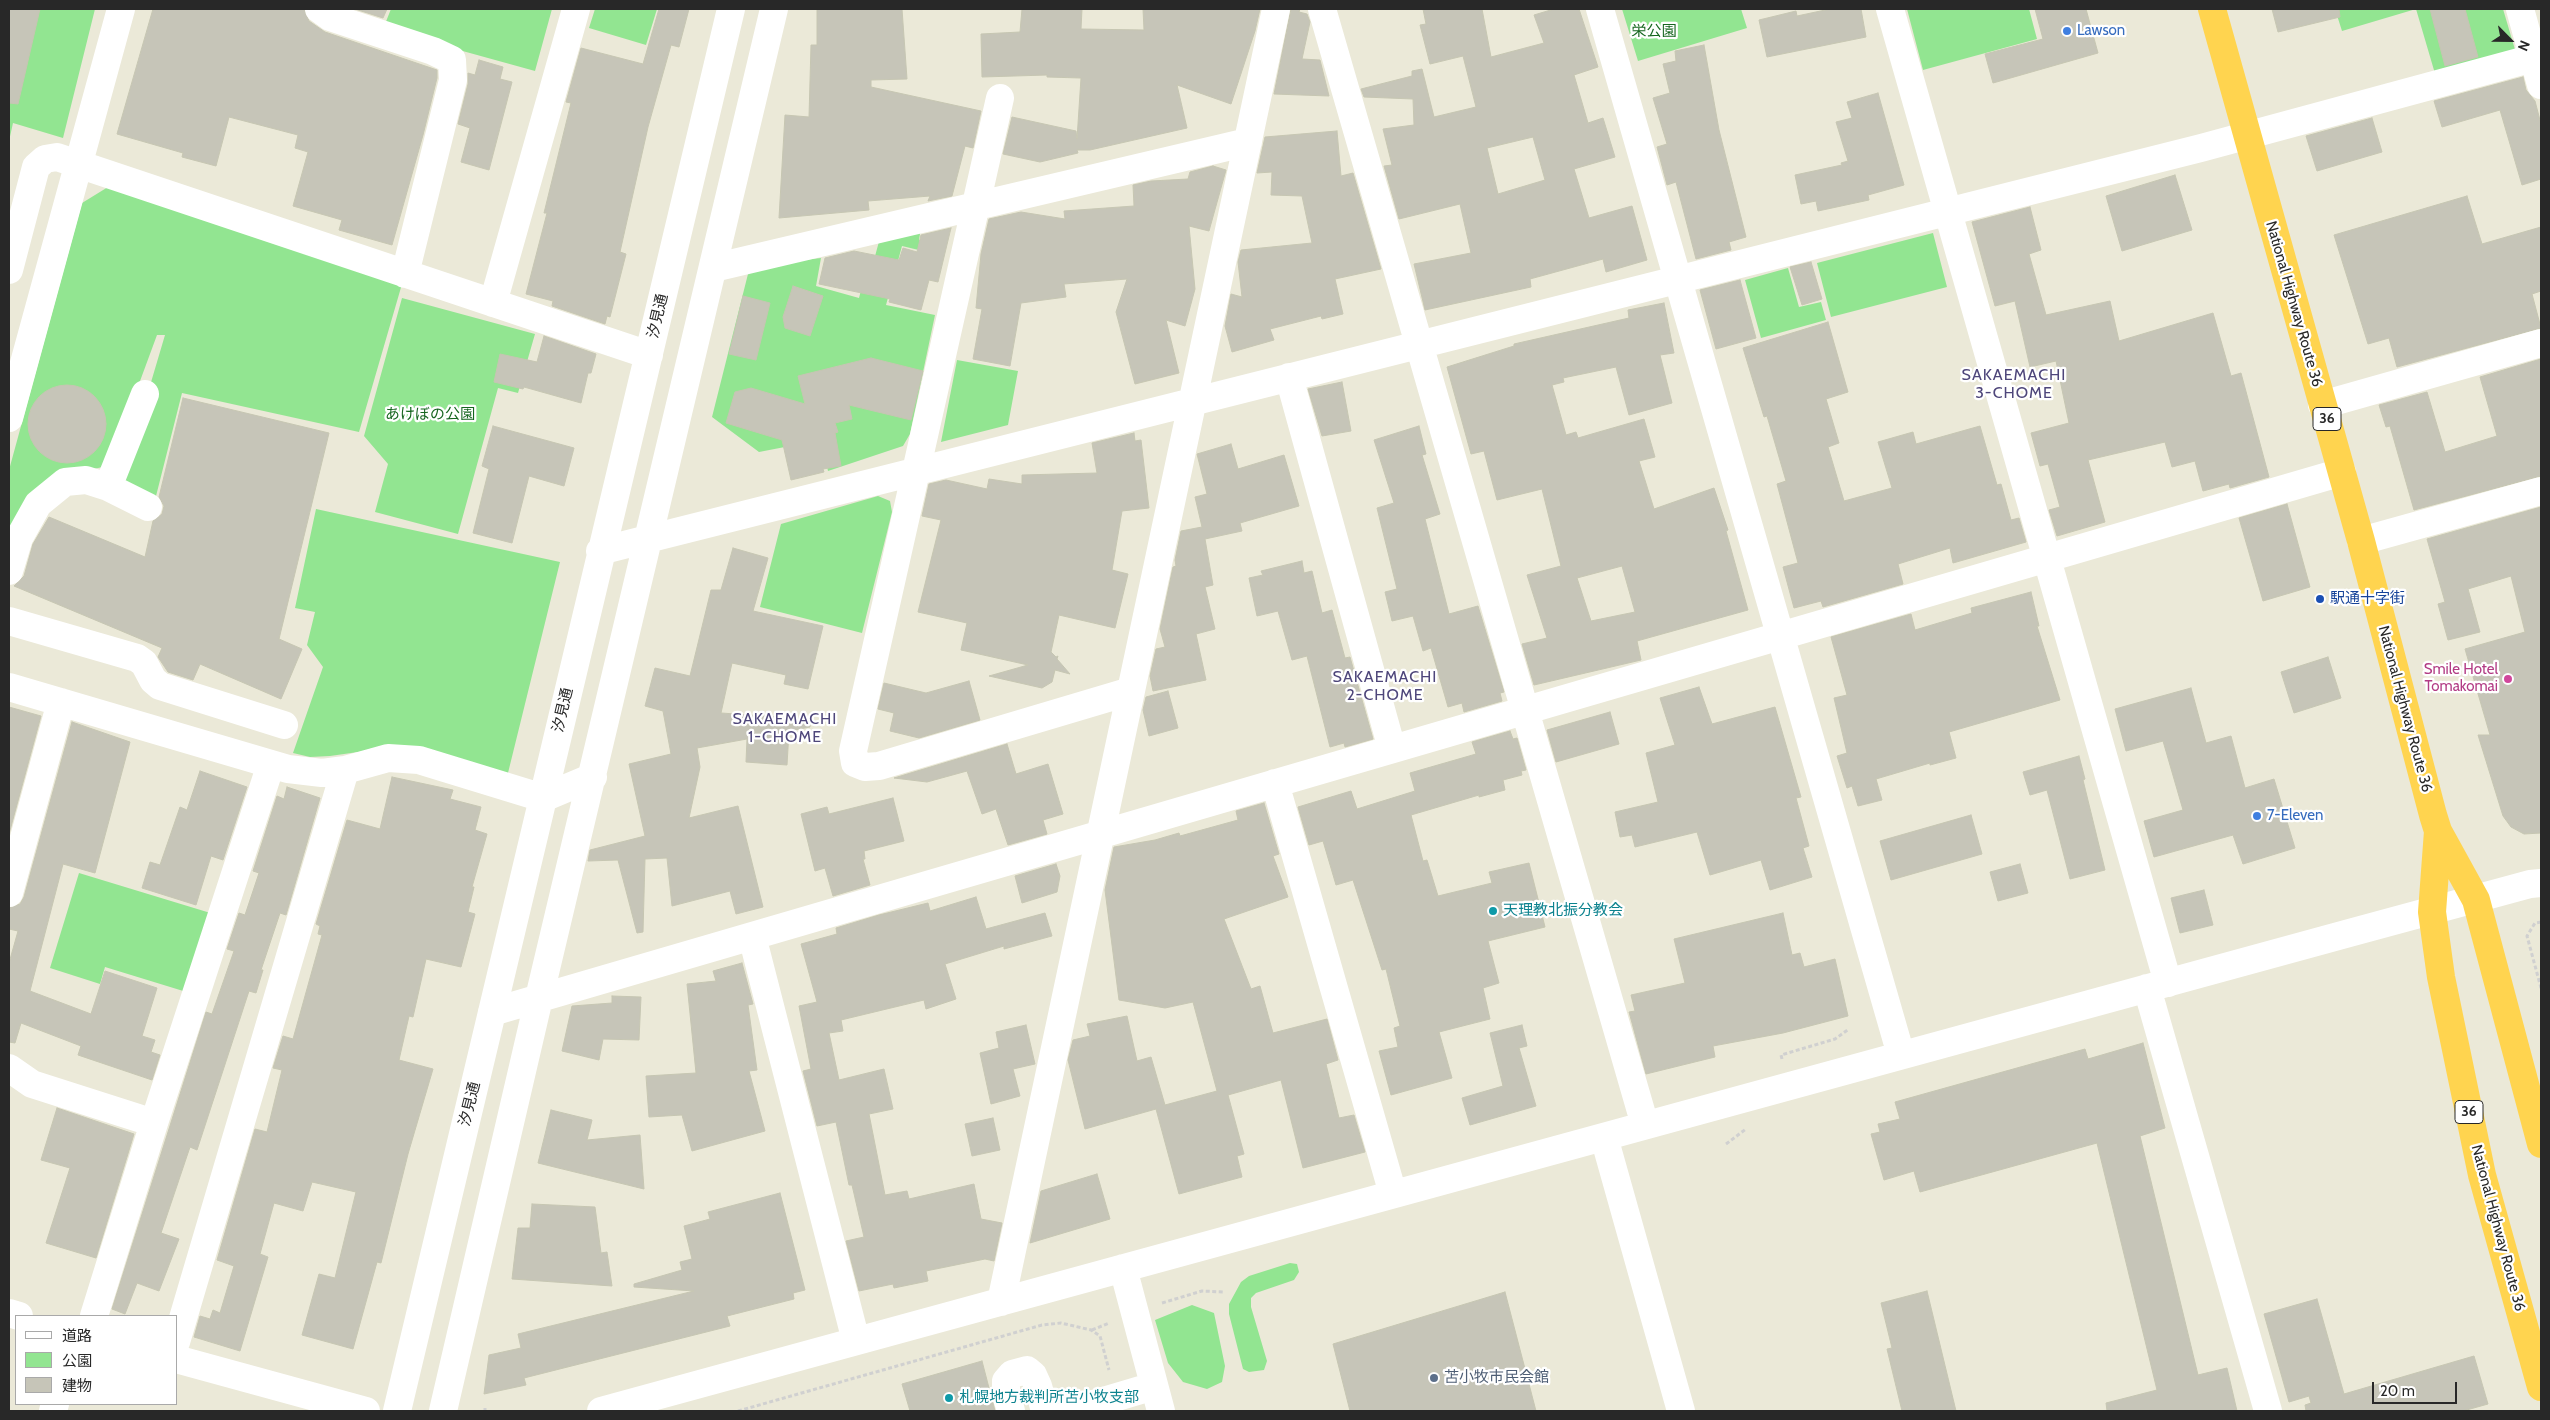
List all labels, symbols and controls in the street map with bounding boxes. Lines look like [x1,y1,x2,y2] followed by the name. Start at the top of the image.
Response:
[2485,15,2535,65] north arrow
[2077,22,2125,40] place label: Lawson
[1632,23,1676,41] park label: 栄公園
[2061,25,2073,37] marker: Lawson
[2514,38,2534,54] text: N
[2262,219,2326,389] street label: National Highway Route 36
[644,292,672,340] street label: 汐見通
[1960,365,2068,403] district label: SAKAEMACHI 3-CHOME
[385,406,475,424] park label: あけぼの公園
[2313,408,2341,430] road number: 36
[2330,590,2405,608] place label: 駅通十字街
[2314,593,2326,605] marker: 駅通十字街
[2374,624,2436,794] street label: National Highway Route 36
[2424,661,2498,696] place label: Smile Hotel Tomakomai
[1331,667,1439,705] district label: SAKAEMACHI 2-CHOME
[2502,673,2514,685] marker: Smile Hotel Tomakomai
[549,686,577,734] street label: 汐見通
[731,709,839,747] district label: SAKAEMACHI 1-CHOME
[2267,807,2323,825] place label: 7-Eleven
[2251,810,2263,822] marker: 7-Eleven
[1503,902,1623,920] place label: 天理教北振分教会
[1487,905,1499,917] marker: 天理教北振分教会
[456,1080,484,1128] street label: 汐見通
[2455,1100,2483,1124] road number: 36
[2467,1143,2529,1313] street label: National Highway Route 36
[15,1315,178,1405] legend
[62,1327,92,1345] text: 道路
[62,1352,92,1370] text: 公園
[1444,1369,1549,1387] place label: 苫小牧市民会館
[1428,1372,1440,1384] marker: 苫小牧市民会館
[2375,1372,2460,1404] scale bar
[62,1377,92,1395] text: 建物
[2380,1382,2415,1400] text: 20 m
[959,1389,1139,1407] place label: 札幌地方裁判所苫小牧支部
[943,1392,955,1404] marker: 札幌地方裁判所苫小牧支部

